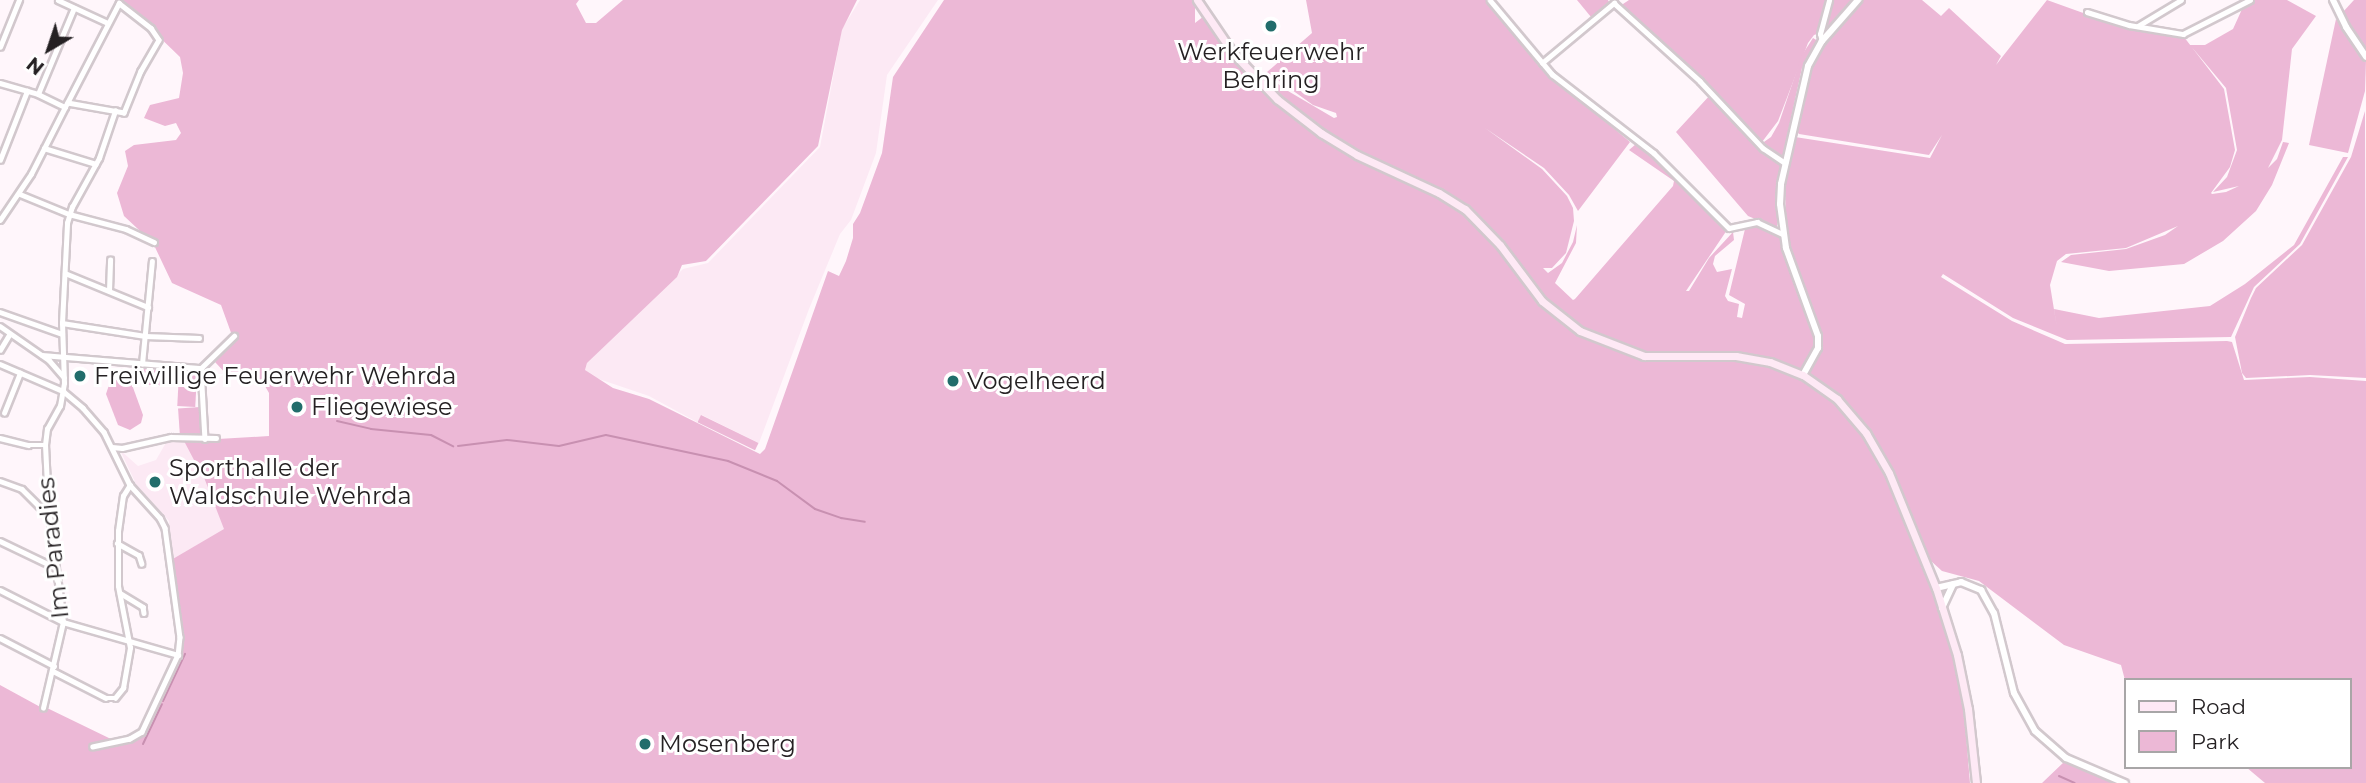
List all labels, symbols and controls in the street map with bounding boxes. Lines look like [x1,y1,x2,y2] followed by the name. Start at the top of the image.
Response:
[14,14,84,84] north arrow
[1263,18,1279,34] marker: Werkfeuerwehr Behring
[1177,38,1365,94] place label: Werkfeuerwehr Behring
[22,52,49,79] text: N
[94,362,456,390] place label: Freiwillige Feuerwehr Wehrda
[967,367,1106,395] place label: Vogelheerd
[72,368,88,384] marker: Freiwillige Feuerwehr Wehrda
[945,373,961,389] marker: Vogelheerd
[311,393,453,421] place label: Fliegewiese
[289,399,305,415] marker: Fliegewiese
[169,454,412,510] place label: Sporthalle der Waldschule Wehrda
[147,474,163,490] marker: Sporthalle der Waldschule Wehrda
[31,476,75,620] street label: Im Paradies
[2124,678,2352,769] legend
[2191,694,2246,719] text: Road
[2191,729,2239,754] text: Park
[659,730,796,758] place label: Mosenberg
[637,736,653,752] marker: Mosenberg

